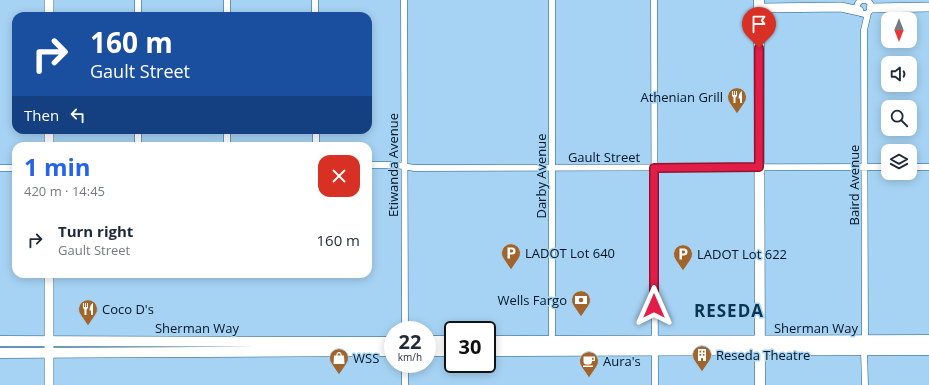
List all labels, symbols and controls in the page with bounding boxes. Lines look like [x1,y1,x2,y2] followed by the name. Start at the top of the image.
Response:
[742,7.0,776,48] pin
[881,12,917,48] north arrow
[881,12,917,180] map controls
[748,13,770,35] icon: arrive
[90,23,173,61] text: 160 m
[24,28,76,80] icon: right
[881,56,917,92] button: sound
[90,59,190,83] text: Gault Street
[726,86,748,114] restaurant icon: Athenian Grill
[640,88,723,106] place label: Athenian Grill
[881,100,917,136] button: search
[67,104,89,126] icon: left
[24,105,59,125] text: Then
[384,113,402,217] street label: Etiwanda Avenue
[532,133,550,219] street label: Darby Avenue
[881,144,917,180] button: layers
[845,145,863,225] street label: Baird Avenue
[568,148,640,166] street label: Gault Street
[24,150,91,183] text: 1 min
[318,155,360,197] button: close
[24,182,105,200] text: 420 m · 14:45
[58,221,133,241] text: Turn right
[24,229,46,251] icon: right
[316,230,360,250] text: 160 m
[58,241,130,259] text: Gault Street
[500,242,522,270] parking icon: LADOT Lot 640
[672,243,694,271] parking icon: LADOT Lot 622
[525,244,615,262] place label: LADOT Lot 640
[697,245,787,263] place label: LADOT Lot 622
[633,285,675,327] position arrow
[570,289,592,317] bank icon: Wells Fargo
[497,291,567,309] place label: Wells Fargo
[77,298,99,326] restaurant icon: Coco D's
[694,299,764,322] district label: RESEDA
[102,300,154,318] place label: Coco D's
[155,319,240,337] street label: Sherman Way
[774,319,859,337] street label: Sherman Way
[444,321,496,373] speed limit sign: 30
[399,328,421,355] text: 22
[691,344,713,372] building icon: Reseda Theatre
[716,346,810,364] place label: Reseda Theatre
[328,347,350,375] shop icon: WSS
[353,349,379,367] place label: WSS
[398,350,422,364] text: km/h
[578,350,600,378] cafe icon: Aura's
[603,352,641,370] place label: Aura's

